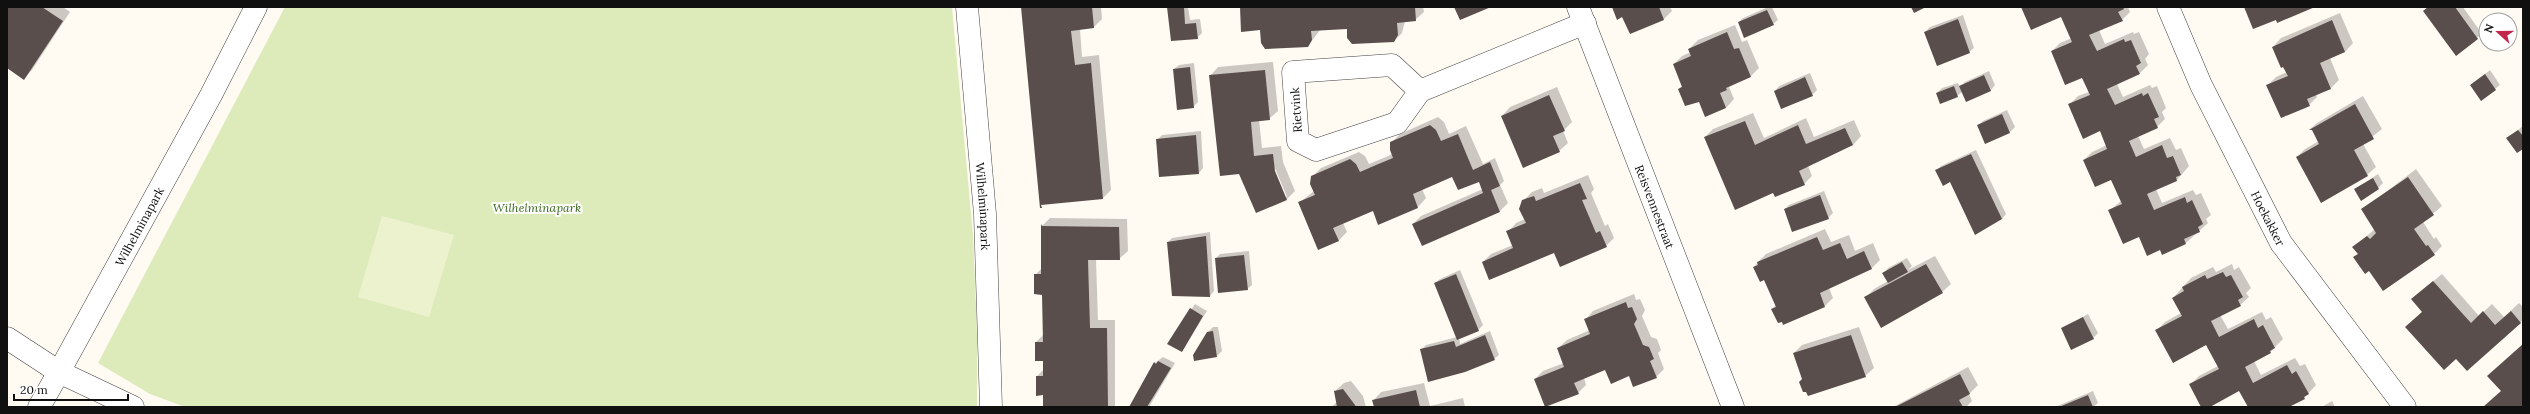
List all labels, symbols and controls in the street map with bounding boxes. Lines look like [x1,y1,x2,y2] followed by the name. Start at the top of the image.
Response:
[2478,12,2518,52] north arrow
[2481,21,2497,35] text: N
[1287,86,1305,133] street label: Rietvink
[973,162,994,251] street label: Wilhelminapark
[1632,162,1678,251] street label: Reisvennestraat
[111,184,167,269] street label: Wilhelminapark
[2248,188,2289,249] street label: Hoekakker
[493,200,581,215] park label: Wilhelminapark
[14,376,128,402] scale bar
[20,382,48,397] text: 20 m

